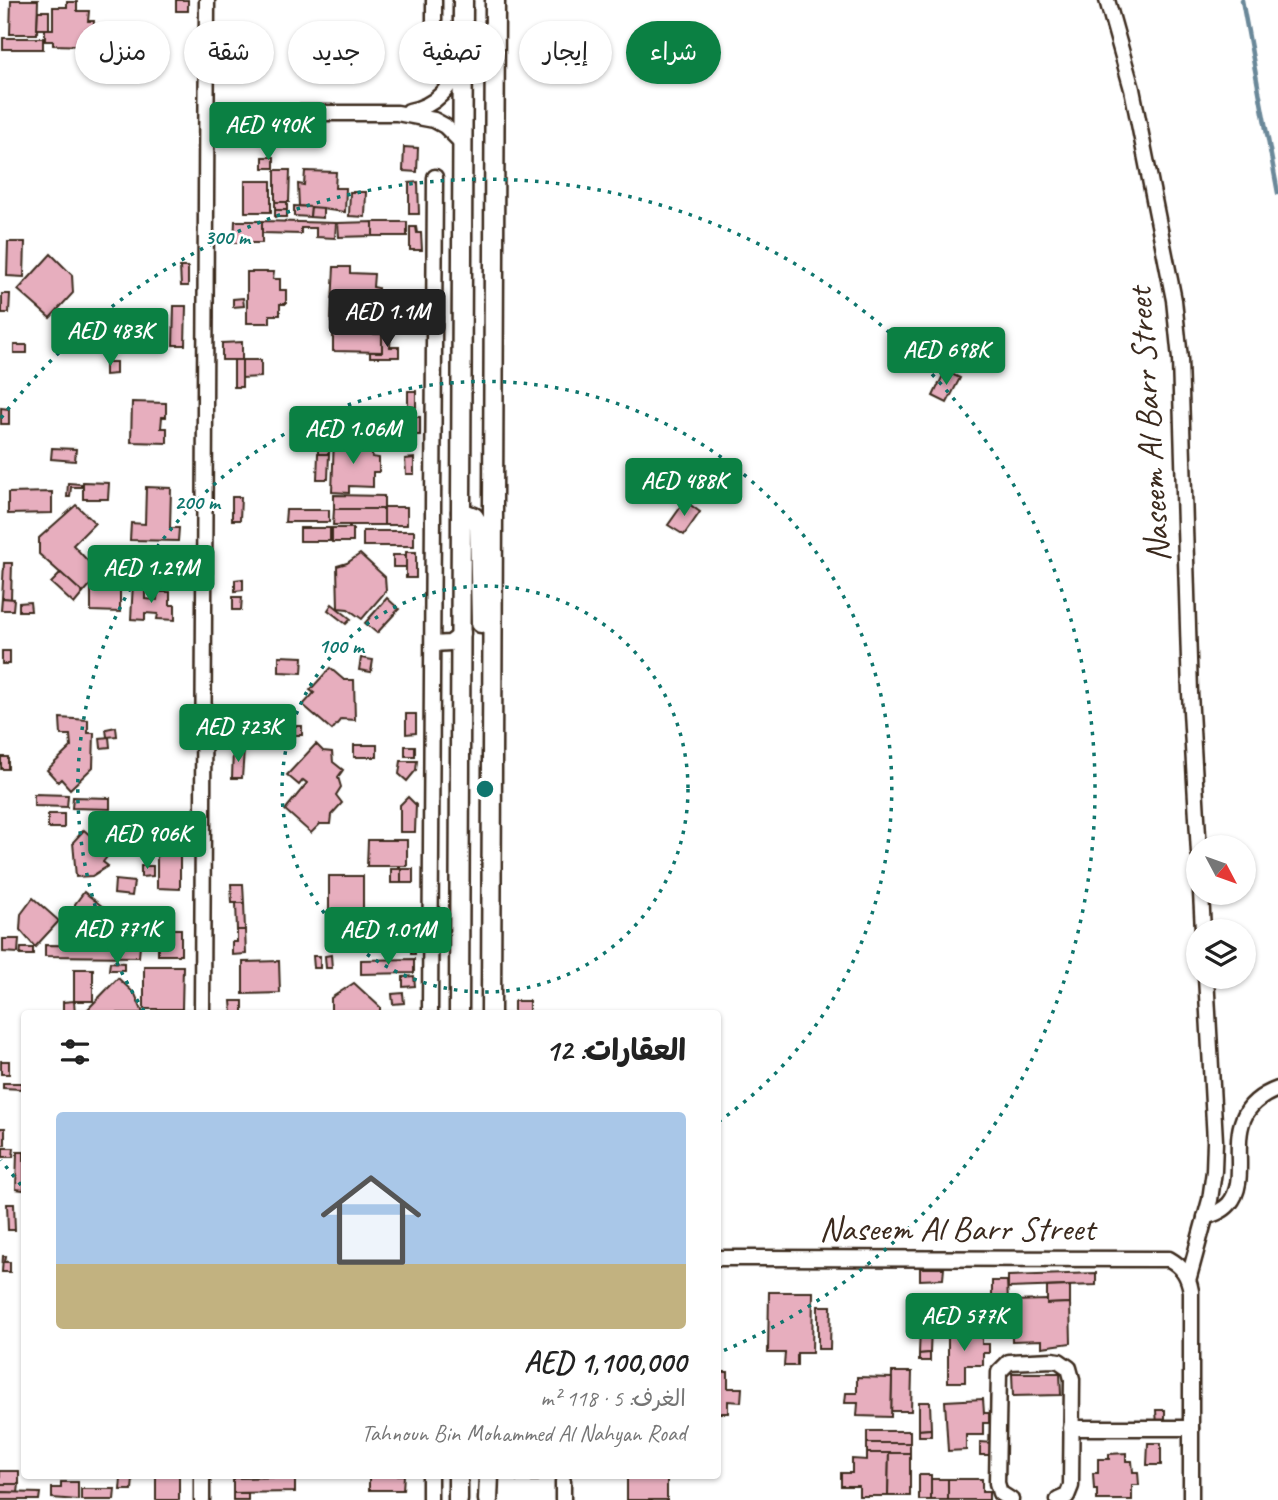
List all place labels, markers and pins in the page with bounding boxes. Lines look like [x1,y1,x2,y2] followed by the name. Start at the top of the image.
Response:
[196,102,340,162] pin: AED 490K
[315,290,459,349] pin: AED 1.1M
[38,308,182,368] pin: AED 483K
[874,328,1018,387] pin: AED 698K
[273,406,433,466] pin: AED 1.06M
[612,458,756,518] pin: AED 488K
[71,546,231,605] pin: AED 1.29M
[166,704,310,764] pin: AED 723K
[473,777,497,801] centre of rings
[75,812,219,871] pin: AED 906K
[45,906,189,966] pin: AED 771K
[308,908,468,967] pin: AED 1.01M
[892,1294,1036,1353] pin: AED 577K

